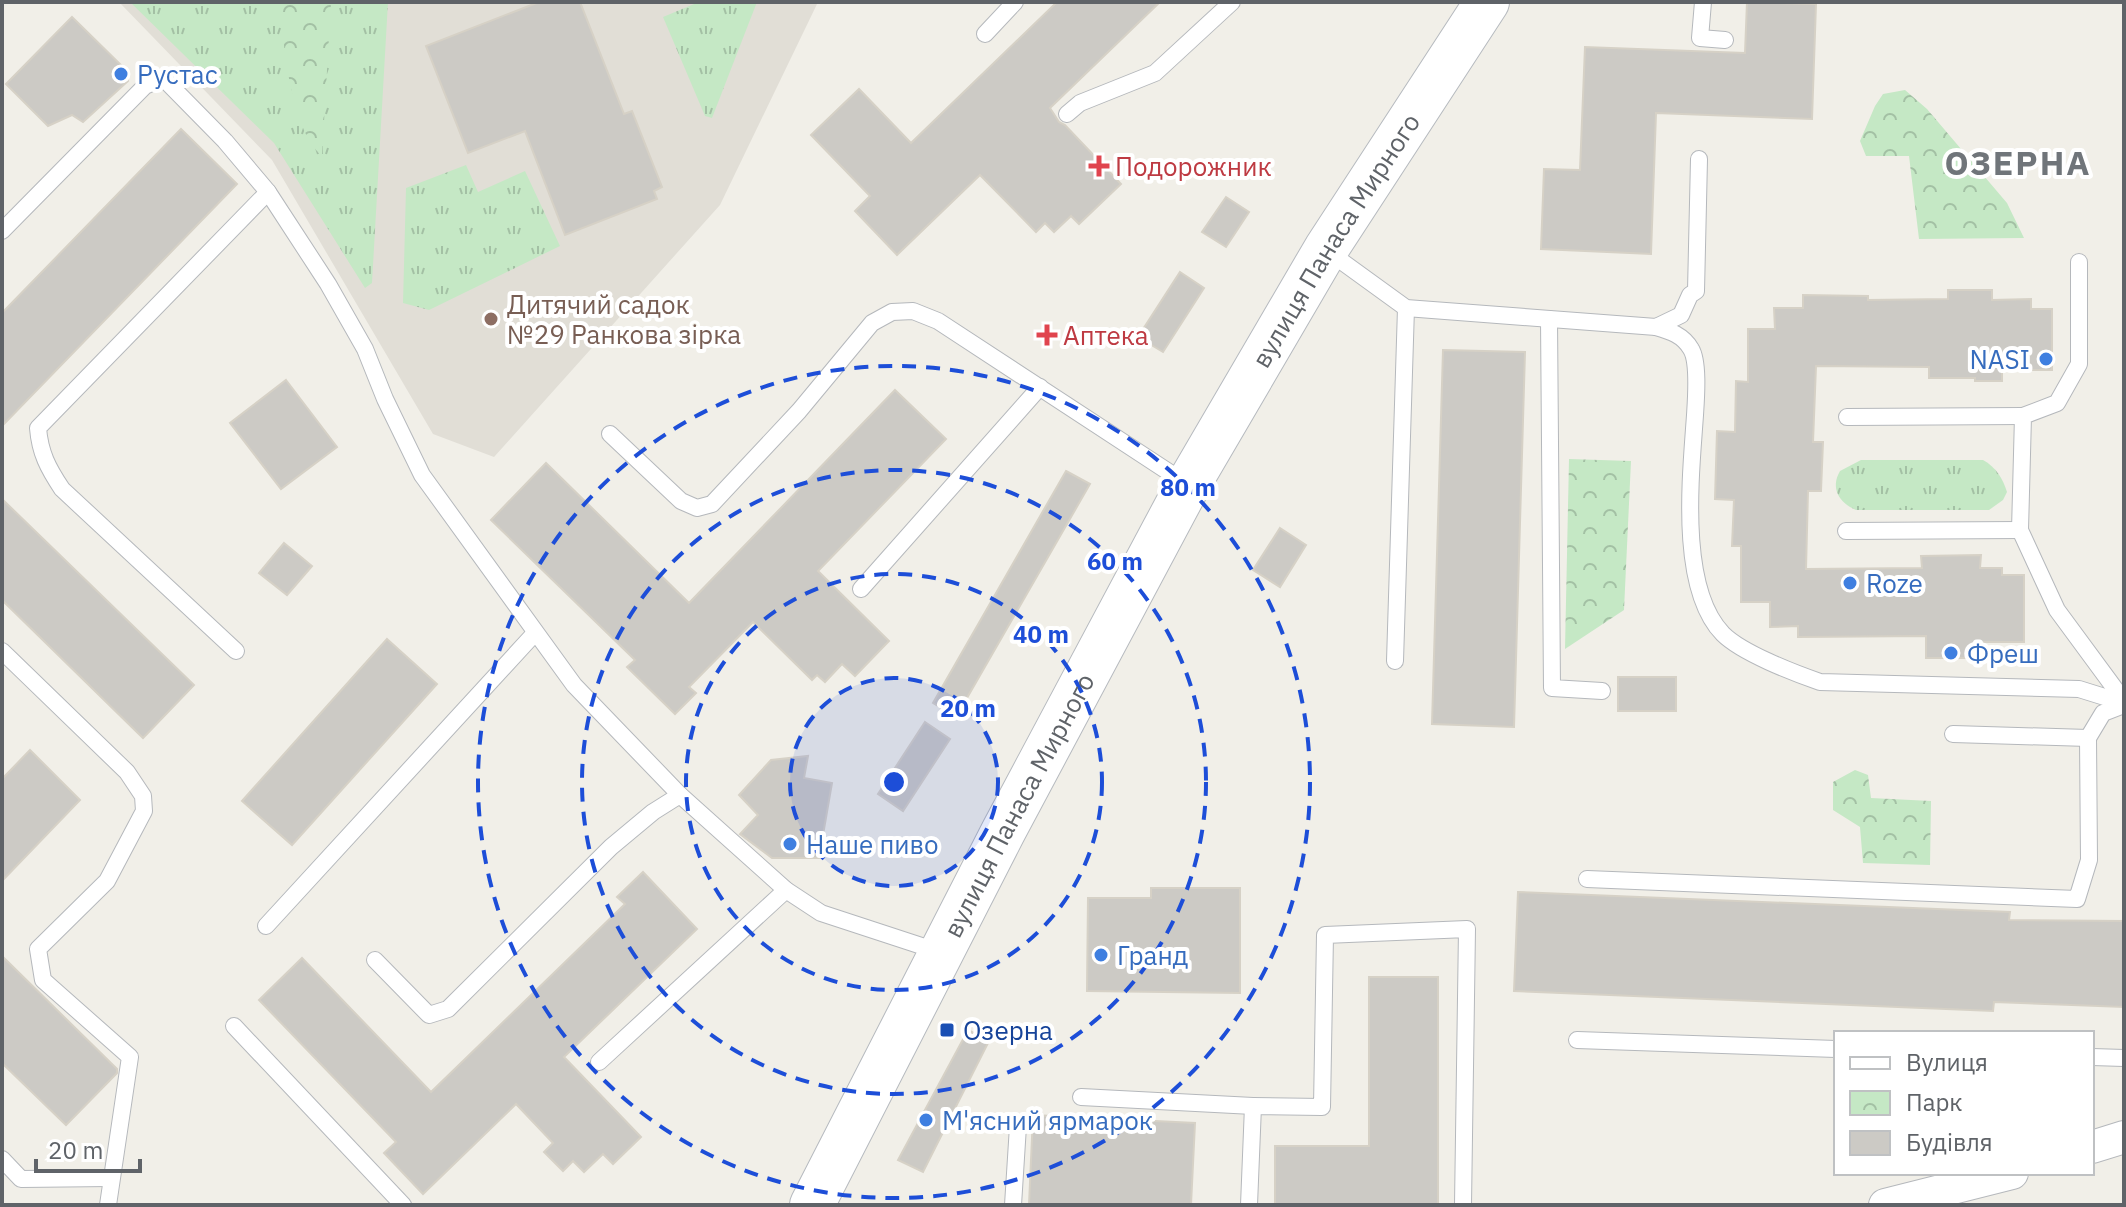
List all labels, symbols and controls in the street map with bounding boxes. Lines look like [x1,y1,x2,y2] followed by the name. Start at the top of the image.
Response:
[137,57,218,91] place label: Рустас
[112,65,130,83] marker: Рустас
[1243,106,1427,374] street label: вулиця Панаса Мирного
[1944,140,2092,184] district label: ОЗЕРНА
[1115,149,1272,183] place label: Подорожник
[1090,157,1108,175] marker: Подорожник
[507,287,741,351] place label: Дитячий садок №29 Ранкова зірка
[482,310,500,328] marker: Дитячий садок №29 Ранкова зірка
[1063,318,1149,352] place label: Аптека
[1038,326,1056,344] marker: Аптека
[1969,342,2030,376] place label: NASI
[2037,350,2055,368] marker: NASI
[1160,471,1216,503] text: 80 m
[1087,545,1143,577] text: 60 m
[1866,566,1923,600] place label: Roze
[1841,574,1859,592] marker: Roze
[1013,618,1069,650] text: 40 m
[1967,636,2039,670] place label: Фреш
[1942,644,1960,662] marker: Фреш
[935,667,1102,943] street label: вулиця Панаса Мирного
[940,692,996,724] text: 20 m
[880,768,908,796] centre of rings
[806,827,939,861] place label: Наше пиво
[781,835,799,853] marker: Наше пиво
[1117,938,1188,972] place label: Гранд
[1092,946,1110,964] marker: Гранд
[963,1013,1053,1047] place label: Озерна
[938,1021,956,1039] marker: Озерна
[1834,1031,2094,1175] legend
[1906,1046,1988,1078] text: Вулиця
[1906,1086,1963,1118] text: Парк
[942,1103,1153,1137] place label: М'ясний ярмарок
[917,1111,935,1129] marker: М'ясний ярмарок
[36,1123,140,1173] scale bar
[1906,1126,1993,1158] text: Будівля
[48,1134,103,1166] text: 20 m

